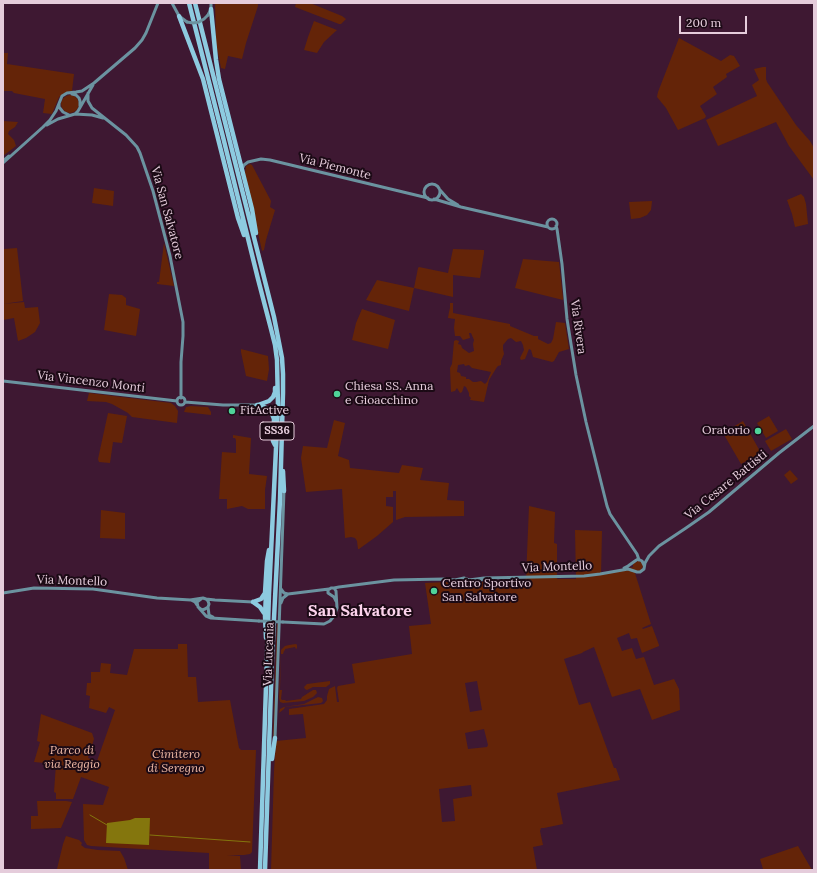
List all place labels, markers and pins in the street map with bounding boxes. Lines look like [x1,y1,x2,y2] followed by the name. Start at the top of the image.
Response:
[345,380,433,408] place label: Chiesa SS. Anna e Gioacchino
[332,389,342,399] marker: Chiesa SS. Anna e Gioacchino
[240,404,289,418] place label: FitActive
[227,406,237,416] marker: FitActive
[702,424,750,438] place label: Oratorio
[753,426,763,436] marker: Oratorio
[442,577,531,605] place label: Centro Sportivo San Salvatore
[429,586,439,596] marker: Centro Sportivo San Salvatore

